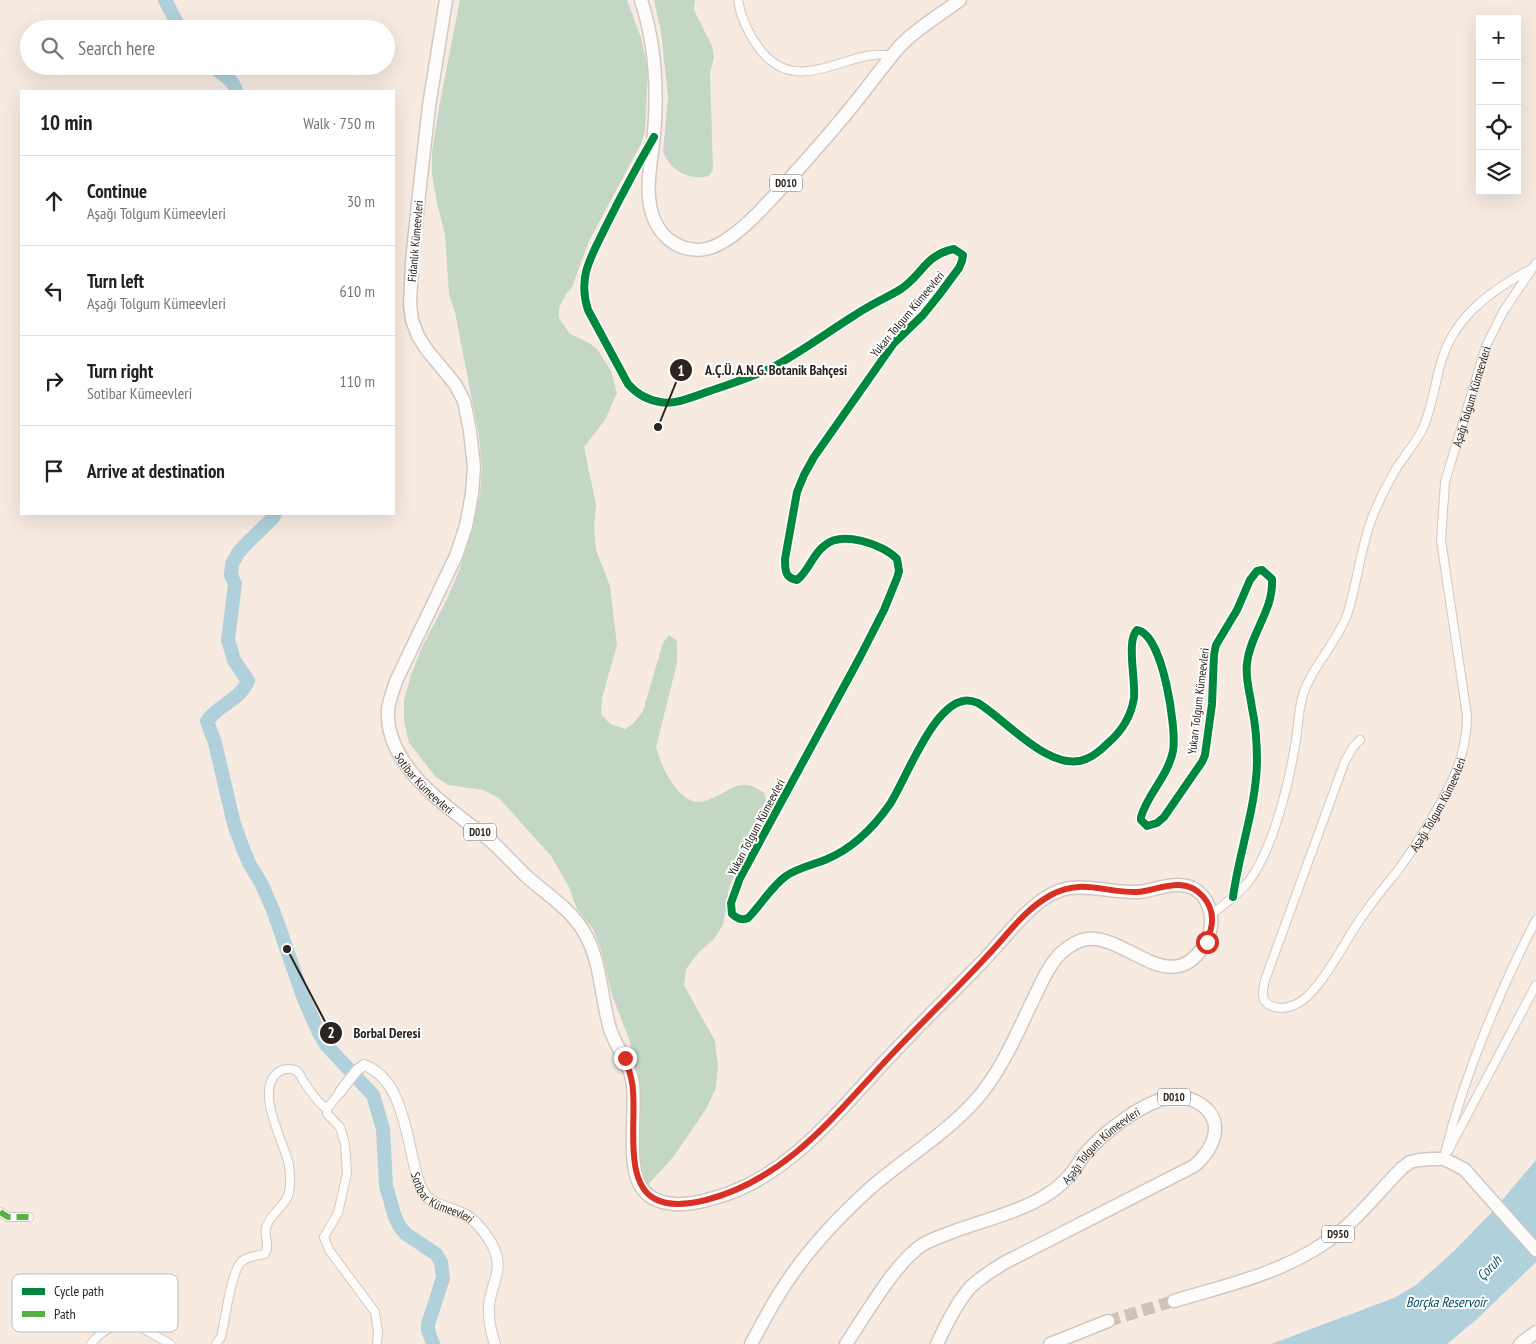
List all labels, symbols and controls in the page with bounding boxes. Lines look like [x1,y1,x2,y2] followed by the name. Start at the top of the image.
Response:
[1476,15,1521,195] map controls
[1476,15,1521,60] button: +
[20,20,395,75] search box
[38,34,66,62] icon: search
[78,36,155,60] text: Search here
[1476,60,1521,105] button: −
[1476,105,1521,150] button: locate
[40,109,92,136] text: 10 min
[303,113,375,133] text: Walk · 750 m
[1476,150,1521,195] button: layers
[770,174,802,192] road number: D010
[87,179,147,203] text: Continue
[40,187,68,215] icon: ahead
[347,191,375,211] text: 30 m
[404,200,426,282] street label: Fidanlık Kümeevleri
[87,203,226,223] text: Aşağı Tolgum Kümeevleri
[867,268,947,360] street label: Yukarı Tolgum Kümeevleri
[87,269,144,293] text: Turn left
[40,277,68,305] icon: left
[340,281,375,301] text: 610 m
[87,293,226,313] text: Aşağı Tolgum Kümeevleri
[1449,344,1493,448] street label: Aşağı Tolgum Kümeevleri
[669,356,859,385] callout: A.Ç.Ü. A.N.G. Botanik Bahçesi
[87,359,153,383] text: Turn right
[677,361,685,380] text: 1
[704,361,847,379] text: A.Ç.Ü. A.N.G. Botanik Bahçesi
[40,367,68,395] icon: right
[340,371,375,391] text: 110 m
[87,383,192,403] text: Sotibar Kümeevleri
[40,457,68,485] icon: arrive
[87,459,225,483] text: Arrive at destination
[1184,647,1212,755] street label: Yukarı Tolgum Kümeevleri
[392,750,457,817] street label: Sotibar Kümeevleri
[1406,756,1468,854] street label: Aşağı Tolgum Kümeevleri
[724,776,788,878] street label: Yukarı Tolgum Kümeevleri
[464,824,496,840] road number: D010
[1196,931,1219,954] route start
[318,1018,430,1047] callout: Borbal Deresi
[327,1023,335,1042] text: 2
[353,1024,421,1042] text: Borbal Deresi
[614,1047,637,1070] route end
[1158,1088,1190,1106] road number: D010
[1058,1104,1142,1187] street label: Aşağı Tolgum Kümeevleri
[409,1170,478,1226] street label: Sotibar Kümeevleri
[1322,1226,1354,1242] road number: D950
[1473,1251,1506,1284] water label: Çoruh
[12,1274,178,1332] legend
[54,1282,104,1300] text: Cycle path
[1406,1293,1488,1311] water label: Borçka Reservoir
[54,1305,76,1323] text: Path

